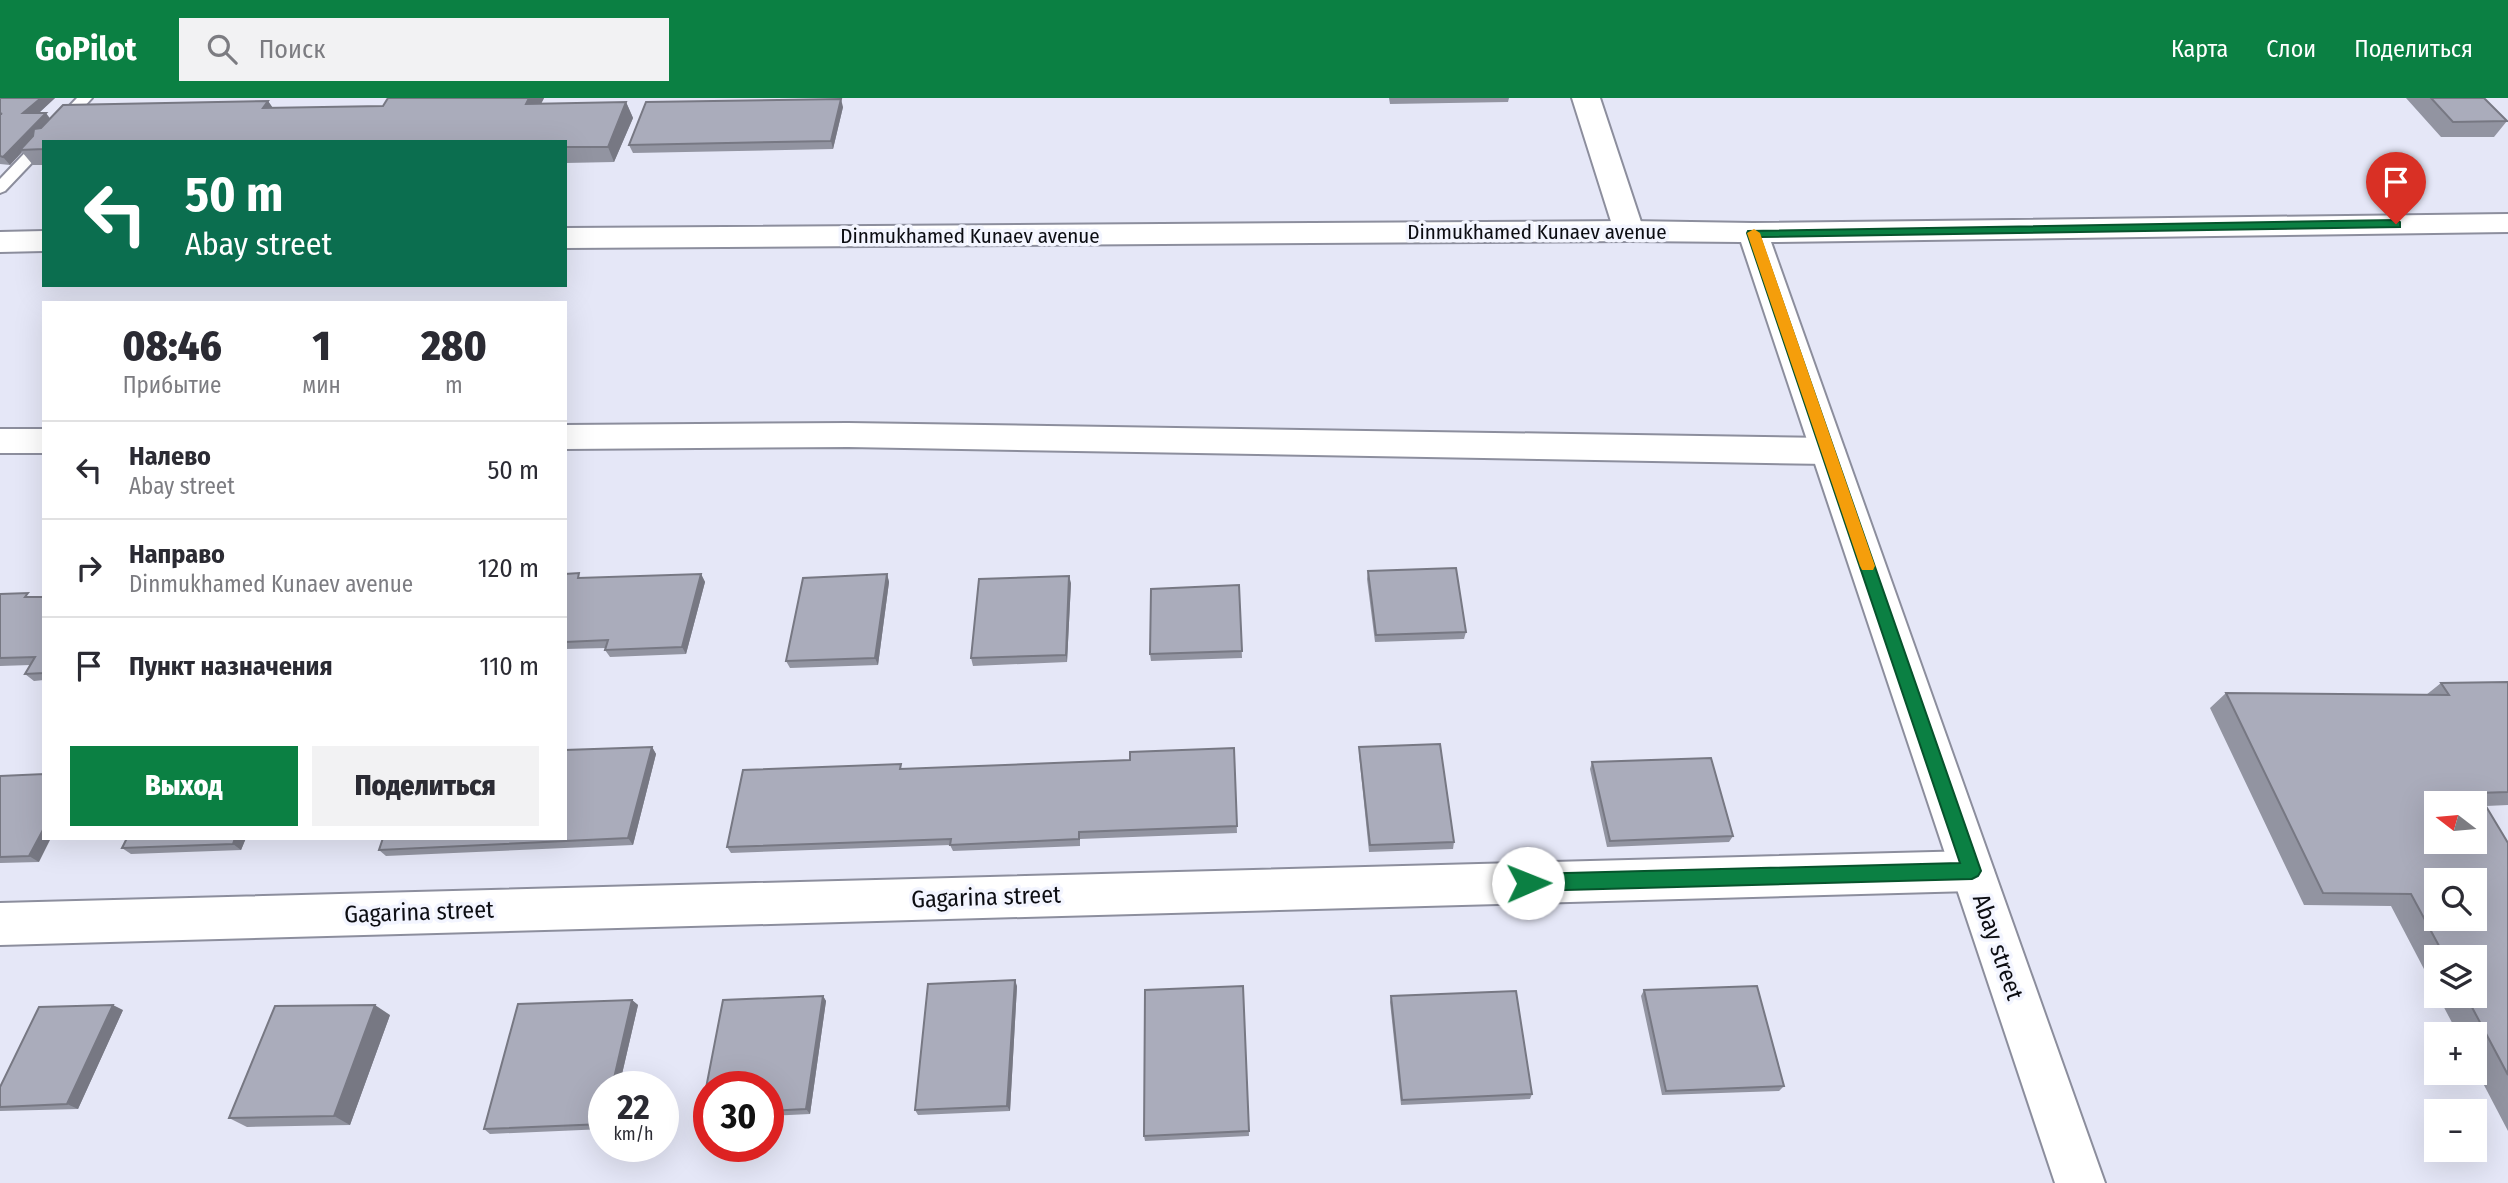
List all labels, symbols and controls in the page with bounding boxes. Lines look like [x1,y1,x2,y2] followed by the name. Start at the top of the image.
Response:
[179,18,669,81] search box
[35,29,137,69] text: GoPilot
[203,30,241,68] icon: search
[259,34,325,65] text: Поиск
[2171,35,2228,63] text: Карта
[2266,35,2316,63] text: Слои
[2354,35,2473,63] text: Поделиться
[2366,152,2426,224] pin
[2377,163,2415,201] icon: arrive
[185,165,283,224] text: 50 m
[70,168,161,259] icon: left
[1407,219,1667,245] street label: Dinmukhamed Kunaev avenue
[840,223,1100,249] street label: Dinmukhamed Kunaev avenue
[185,225,332,263] text: Abay street
[122,321,222,371] text: 08:46
[312,321,331,371] text: 1
[421,321,487,371] text: 280
[123,371,221,399] text: Прибытие
[302,371,341,399] text: мин
[445,371,463,399] text: m
[129,441,211,472] text: Налево
[70,451,108,489] icon: left
[487,455,539,486] text: 50 m
[129,472,235,500] text: Abay street
[129,539,225,570] text: Направо
[70,549,108,587] icon: right
[478,553,539,584] text: 120 m
[129,570,413,598] text: Dinmukhamed Kunaev avenue
[70,647,108,685] icon: arrive
[129,651,333,682] text: Пункт назначения
[479,651,539,682] text: 110 m
[70,746,298,826] button: Выход
[312,746,539,826] button: Поделиться
[2424,791,2487,854] north arrow
[2424,791,2487,1162] map controls
[1491,846,1565,920] position arrow
[2424,868,2487,931] button: search
[911,880,1061,914] street label: Gagarina street
[1967,890,2029,1004] street label: Abay street
[344,895,494,929] street label: Gagarina street
[2424,945,2487,1008] button: layers
[2424,1022,2487,1085] button: +
[693,1071,784,1162] speed limit sign: 30
[617,1086,650,1128] text: 22
[2424,1099,2487,1162] button: −
[613,1123,654,1145] text: km/h

